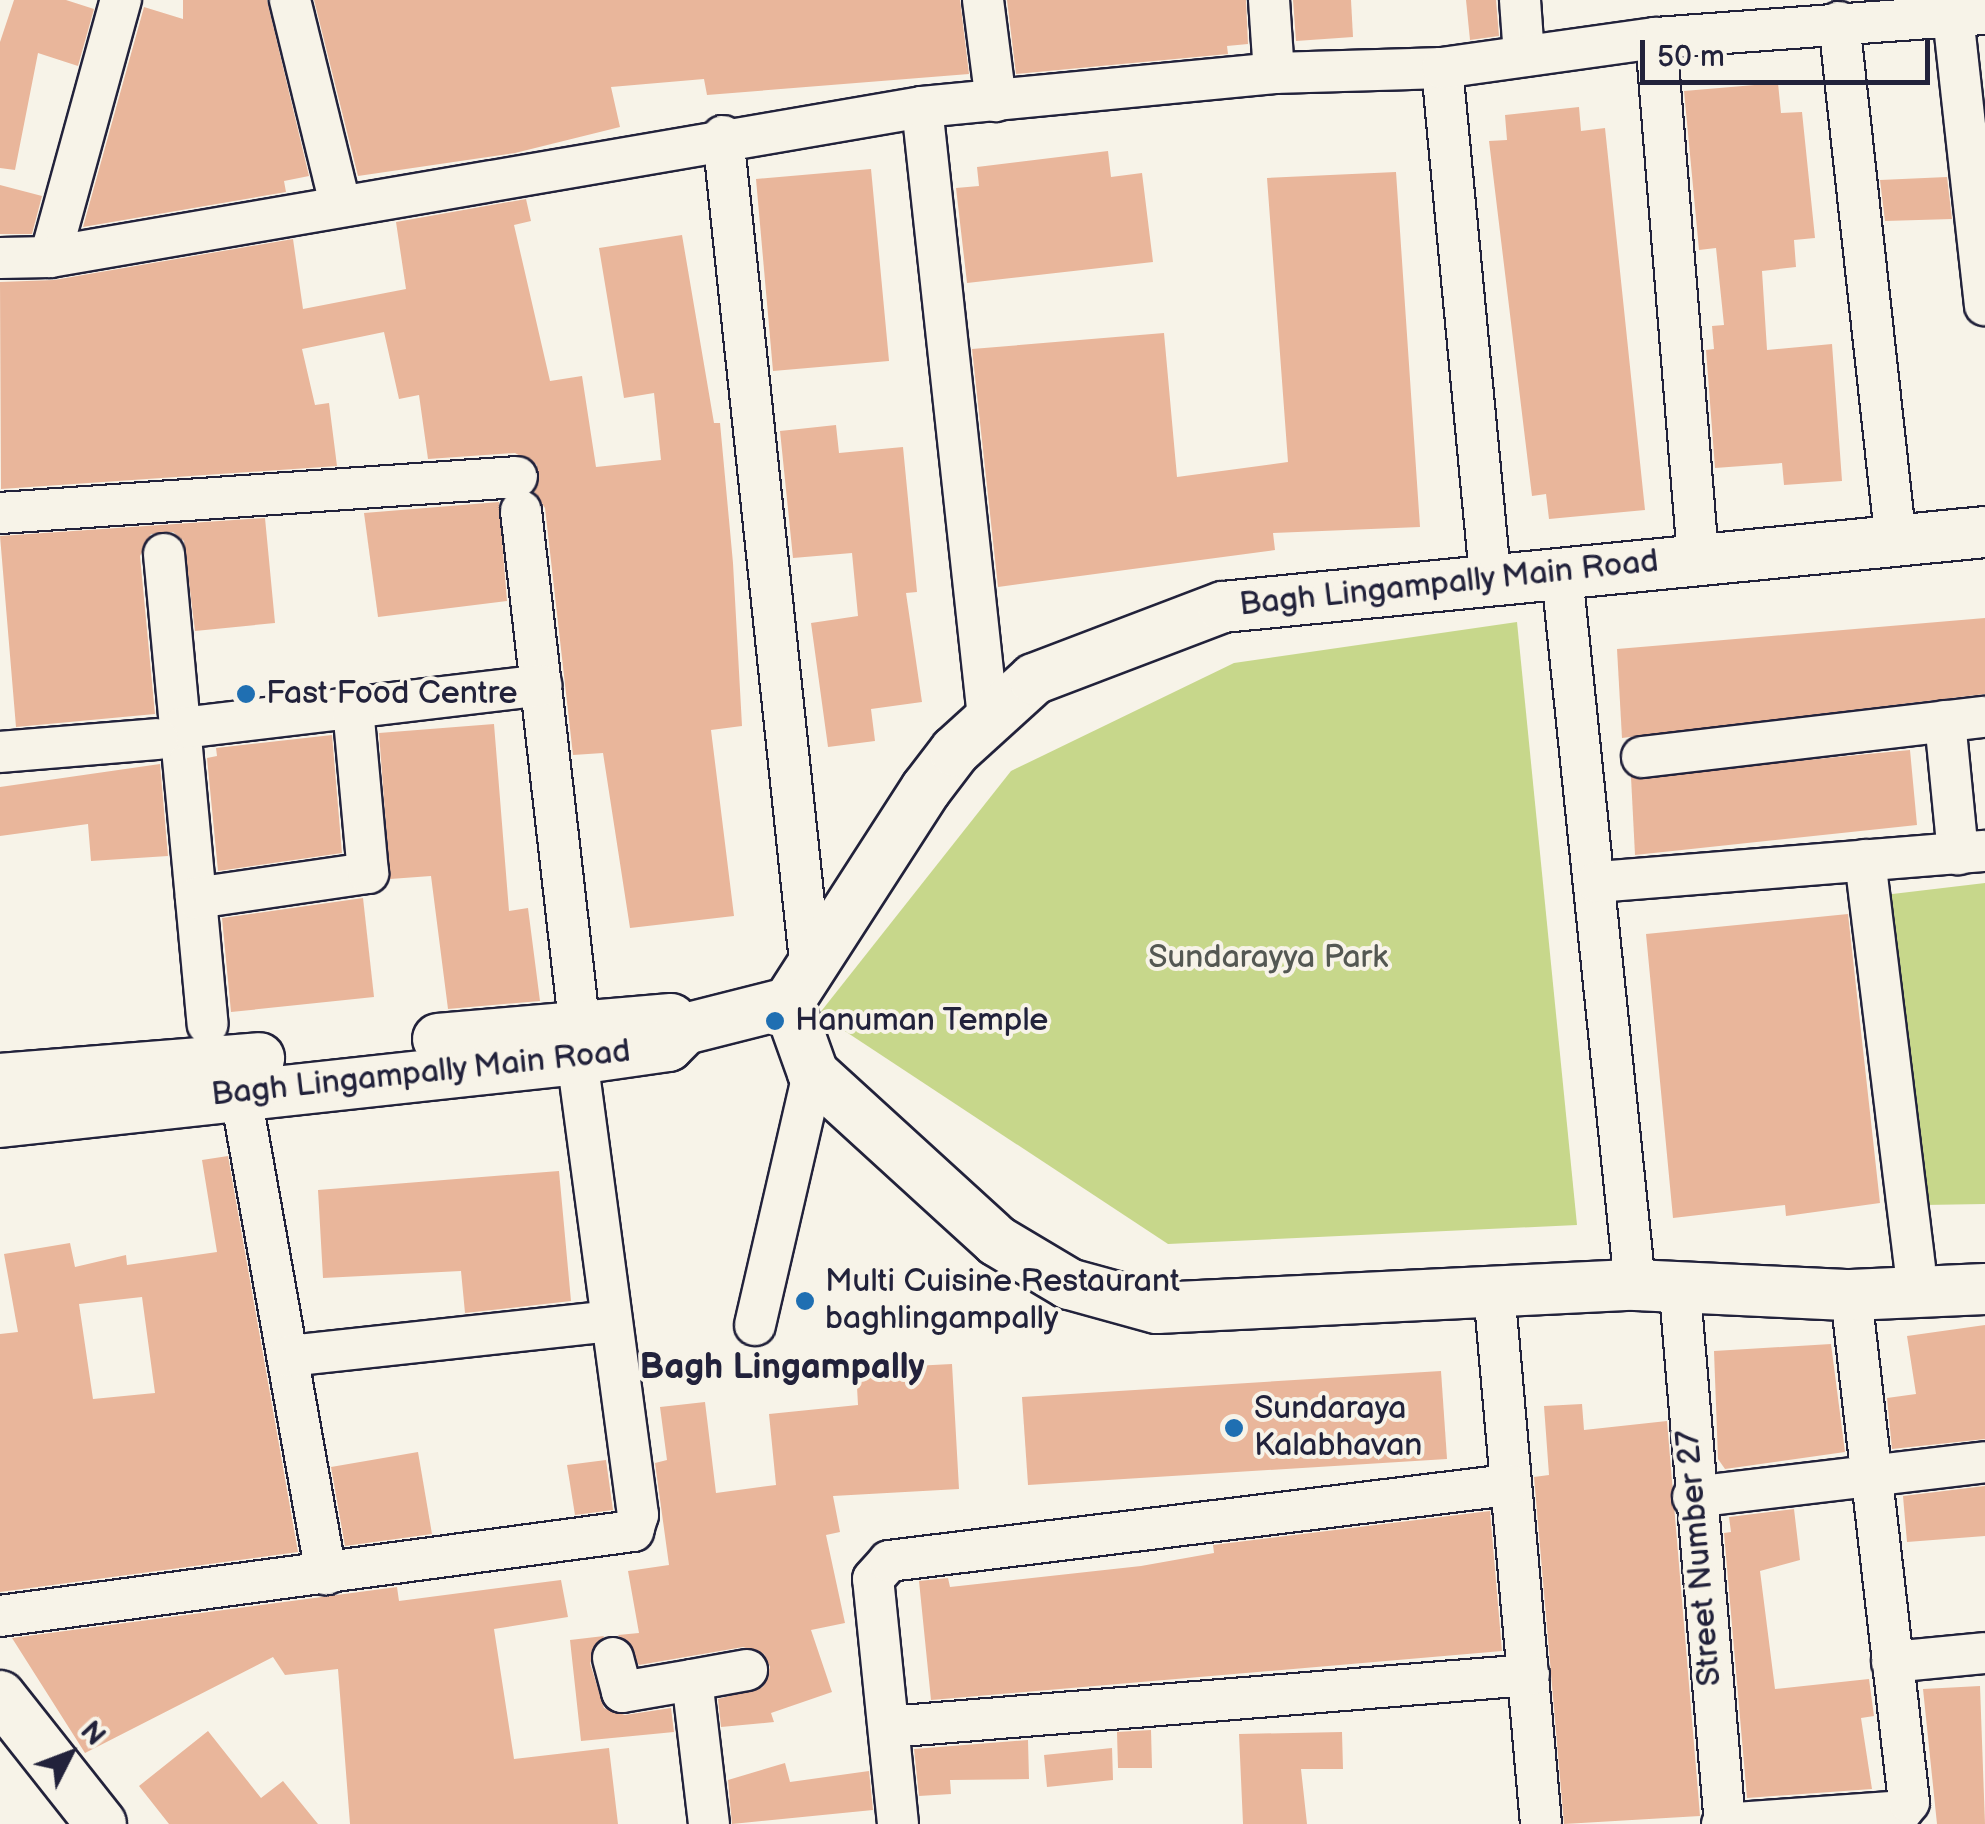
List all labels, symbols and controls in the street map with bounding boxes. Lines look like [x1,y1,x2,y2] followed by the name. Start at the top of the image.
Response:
[1645,20,1935,82] scale bar
[1657,39,1725,75] text: 50 m
[1237,543,1661,625] street label: Bagh Lingampally Main Road
[266,675,517,713] place label: Fast Food Centre
[235,683,257,705] marker: Fast Food Centre
[1148,939,1388,977] park label: Sundarayya Park
[795,1002,1049,1040] place label: Hanuman Temple
[764,1010,786,1032] marker: Hanuman Temple
[209,1033,633,1115] street label: Bagh Lingampally Main Road
[825,1264,1180,1339] place label: Multi Cuisine Restaurant baghlingampally
[794,1290,816,1312] marker: Multi Cuisine Restaurant baghlingampally
[639,1347,925,1389] district label: Bagh Lingampally
[1254,1391,1422,1466] place label: Sundaraya Kalabhavan
[1223,1417,1245,1439] marker: Sundaraya Kalabhavan
[1670,1428,1730,1688] street label: Street Number 27
[20,1704,120,1804] north arrow
[73,1715,112,1752] text: N

